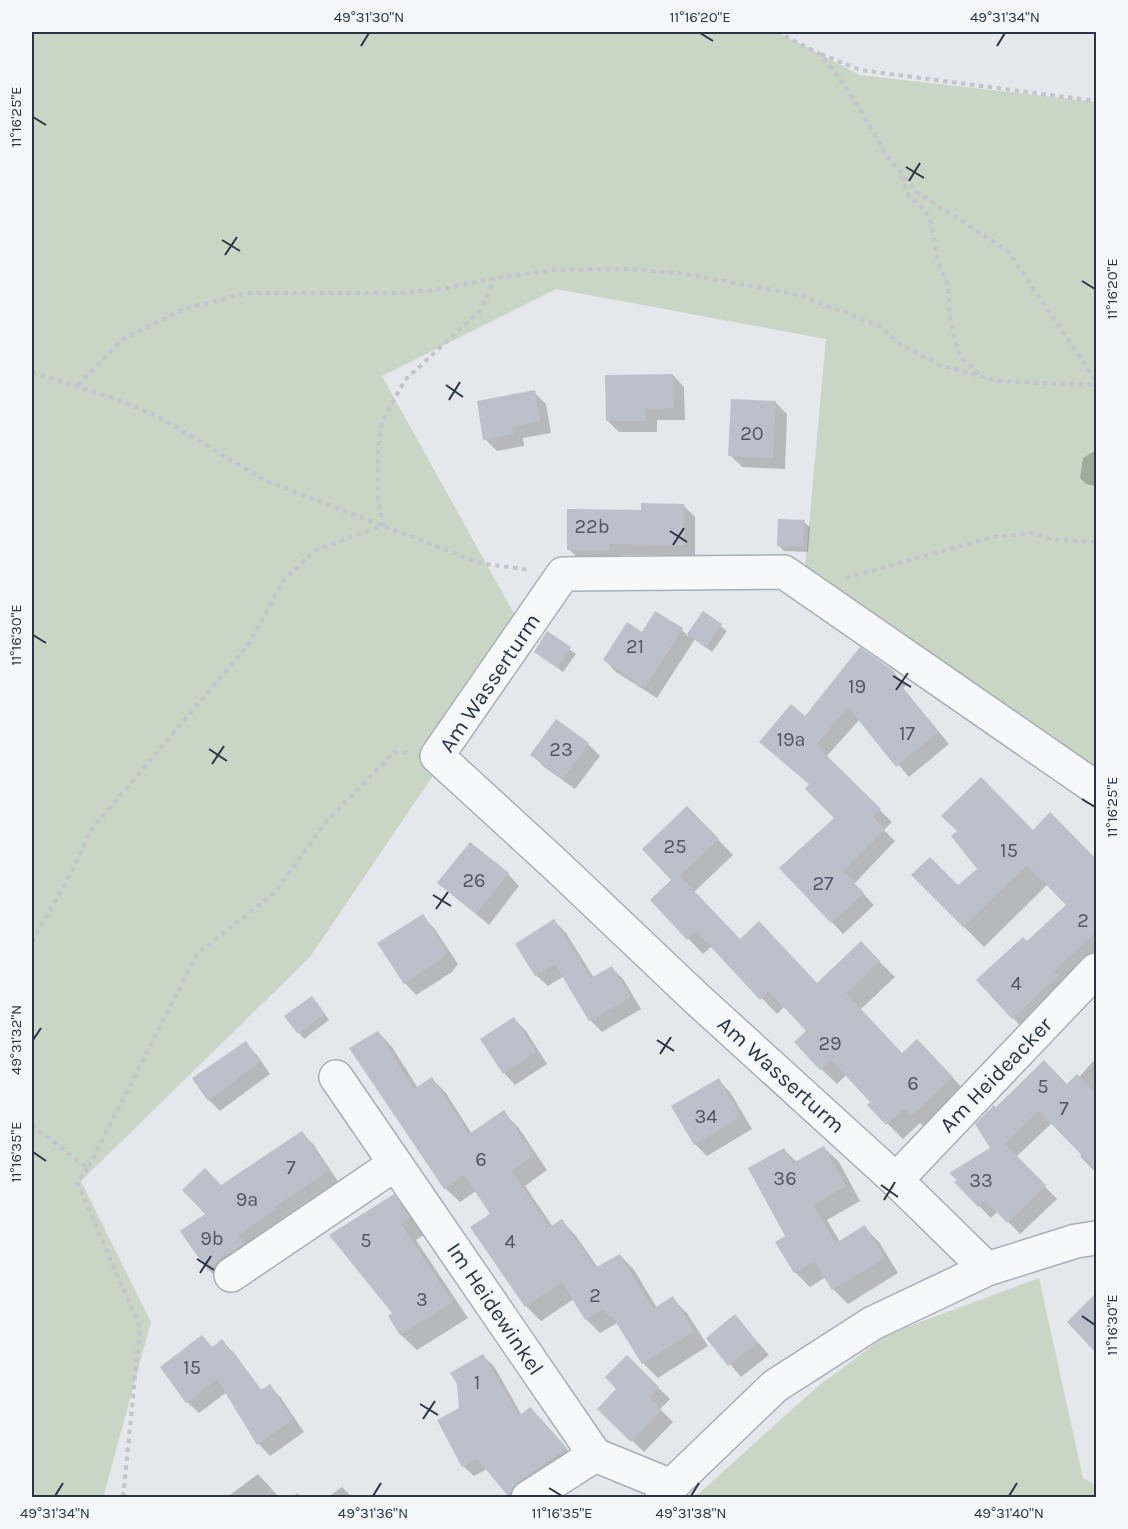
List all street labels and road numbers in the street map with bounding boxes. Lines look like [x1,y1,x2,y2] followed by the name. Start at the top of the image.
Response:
[434,609,546,757] street label: Am Wasserturm
[712,1011,850,1139] street label: Am Wasserturm
[934,1012,1058,1138] street label: Am Heideacker
[441,1238,549,1380] street label: Im Heidewinkel

